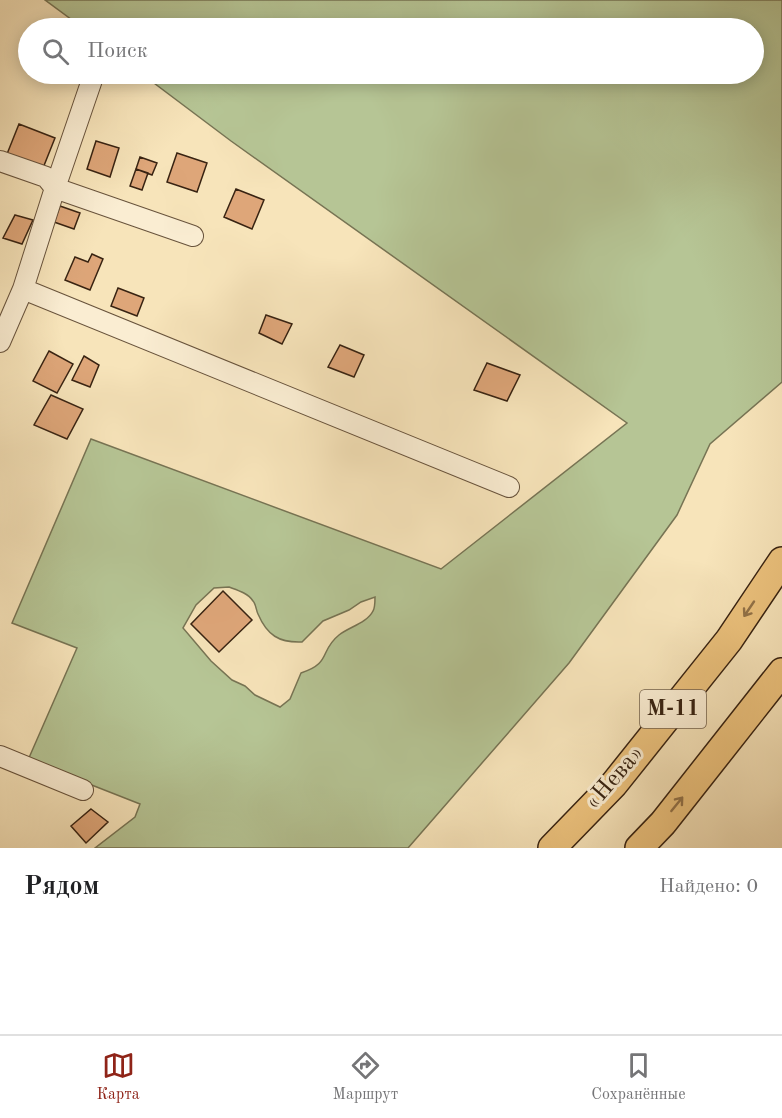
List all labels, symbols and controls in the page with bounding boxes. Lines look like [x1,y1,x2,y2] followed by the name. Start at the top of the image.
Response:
[18,18,764,84] search box
[39,35,72,68] icon: search
[87,40,148,62] text: Поиск
[743,601,755,617] one-way arrow
[640,690,706,728] road number: М-11
[581,741,649,815] street label: «Нева»
[671,797,684,813] one-way arrow
[24,874,99,900] text: Рядом
[659,877,758,897] text: Найдено: 0
[96,1049,140,1105] tab: Карта
[333,1049,398,1105] tab: Маршрут
[591,1049,686,1105] tab: Сохранённые

